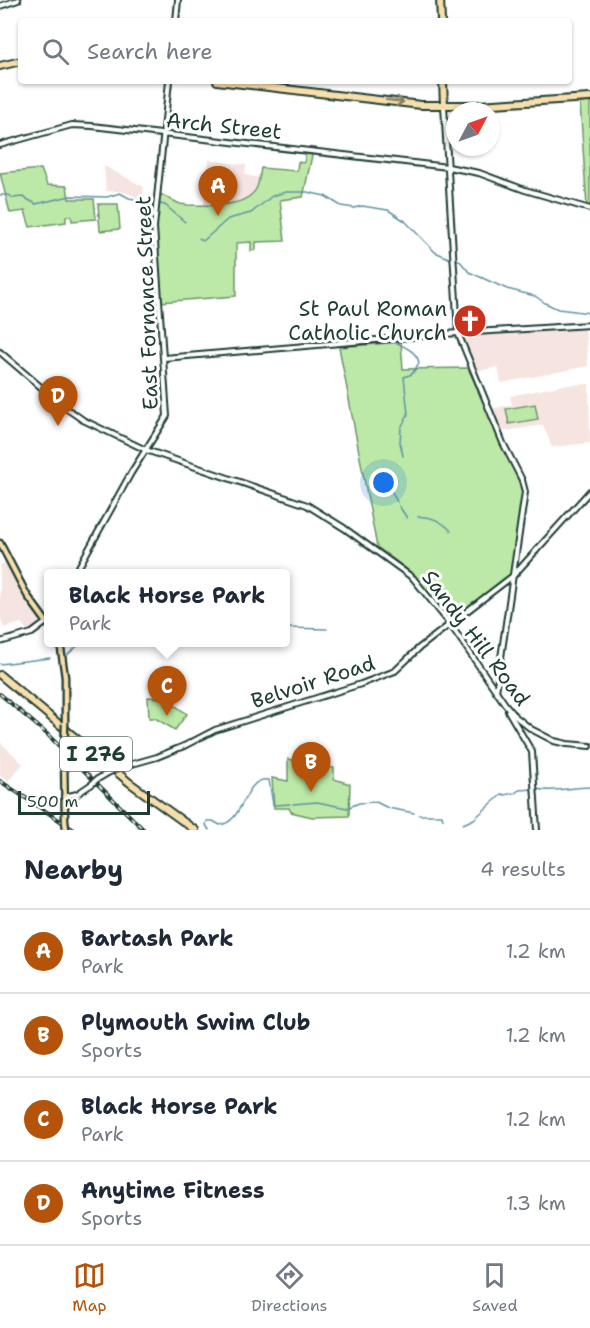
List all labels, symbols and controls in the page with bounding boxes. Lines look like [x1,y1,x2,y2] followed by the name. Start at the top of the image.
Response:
[18,18,572,84] search box
[39,35,72,68] icon: search
[87,37,213,66] text: Search here
[384,96,404,107] one-way arrow
[446,102,500,156] north arrow
[165,106,283,146] street label: Arch Street
[198,166,238,216] pin: A
[129,195,165,411] street label: East Fornance Street
[288,295,447,347] place label: St Paul Roman Catholic Church
[452,303,488,339] church icon: St Paul Roman Catholic Church
[38,376,78,426] pin: D
[369,468,398,497] your location
[416,564,536,712] street label: Sandy Hill Road
[44,569,290,647] popup
[69,581,265,610] text: Black Horse Park
[69,610,112,636] text: Park
[247,649,379,715] street label: Belvoir Road
[148,666,186,716] pin: C
[60,737,132,771] road number: I 276
[292,742,330,792] pin: B
[18,788,150,816] scale bar
[27,791,78,812] text: 500 m
[24,852,123,887] text: Nearby
[480,856,566,882] text: 4 results
[81,924,234,953] text: Bartash Park
[36,938,51,964] text: A
[506,938,566,964] text: 1.2 km
[81,953,124,979] text: Park
[81,1008,311,1037] text: Plymouth Swim Club
[37,1022,50,1048] text: B
[506,1022,566,1048] text: 1.2 km
[81,1037,142,1063] text: Sports
[81,1092,278,1121] text: Black Horse Park
[37,1106,50,1132] text: C
[506,1106,566,1132] text: 1.2 km
[81,1121,124,1147] text: Park
[81,1176,265,1205] text: Anytime Fitness
[36,1190,51,1216] text: D
[506,1190,566,1216] text: 1.3 km
[81,1205,142,1231] text: Sports
[72,1259,107,1316] tab: Map
[251,1259,328,1316] tab: Directions
[472,1259,518,1316] tab: Saved

